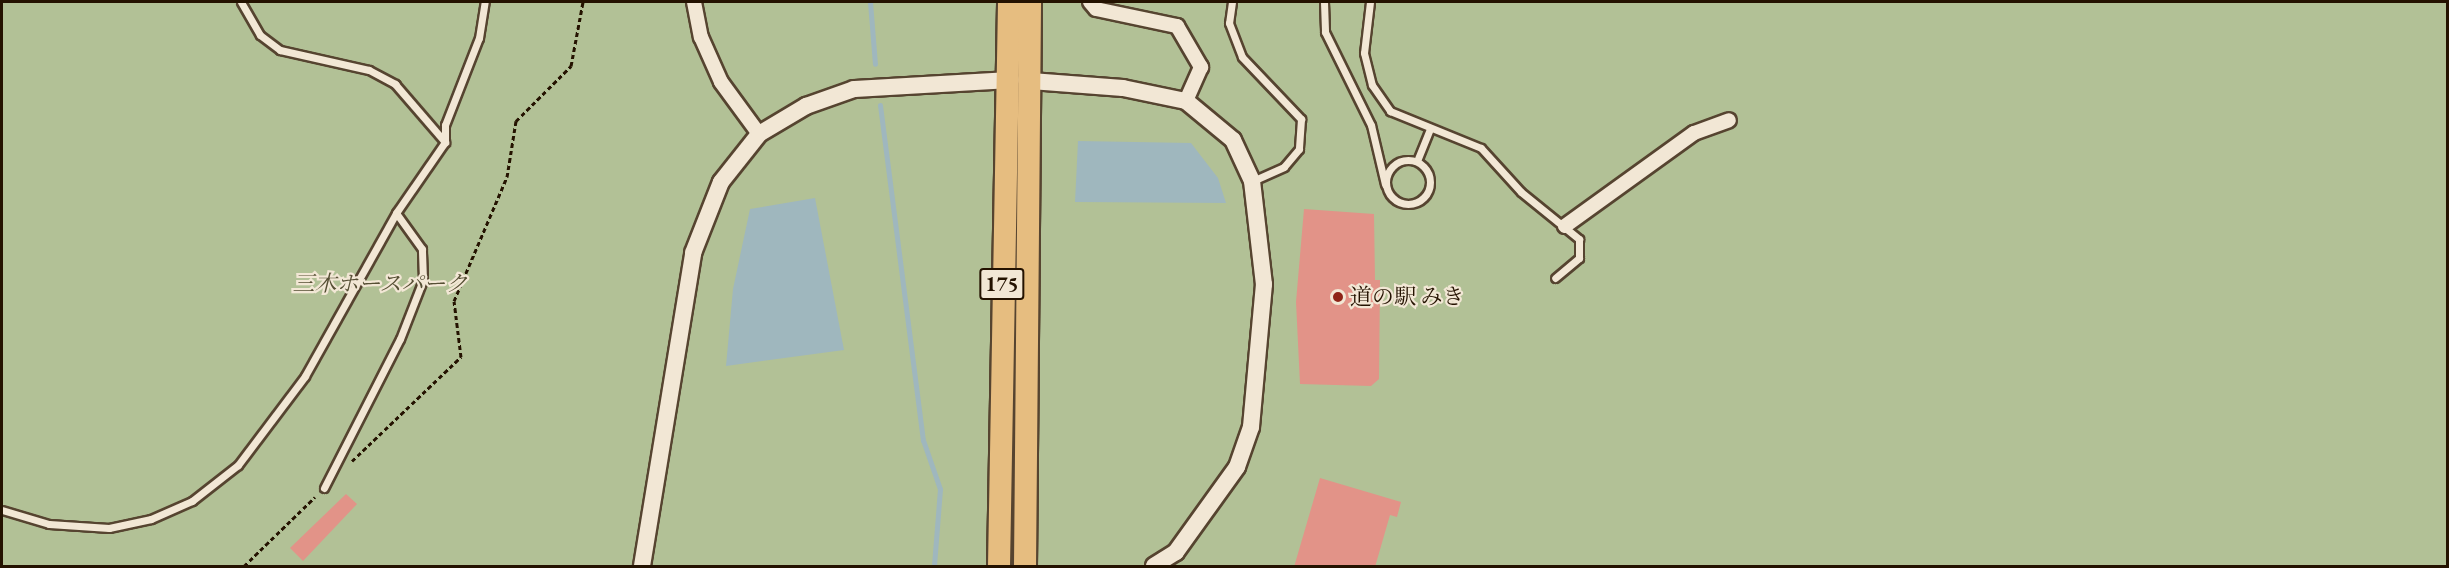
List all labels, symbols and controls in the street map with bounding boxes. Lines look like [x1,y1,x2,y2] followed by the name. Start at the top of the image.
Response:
[978,266,1026,302] road number: 175
[292,271,468,297] park label: 三木ホースパーク
[1350,284,1464,310] place label: 道の駅 みき
[1331,290,1345,304] marker: 道の駅 みき

